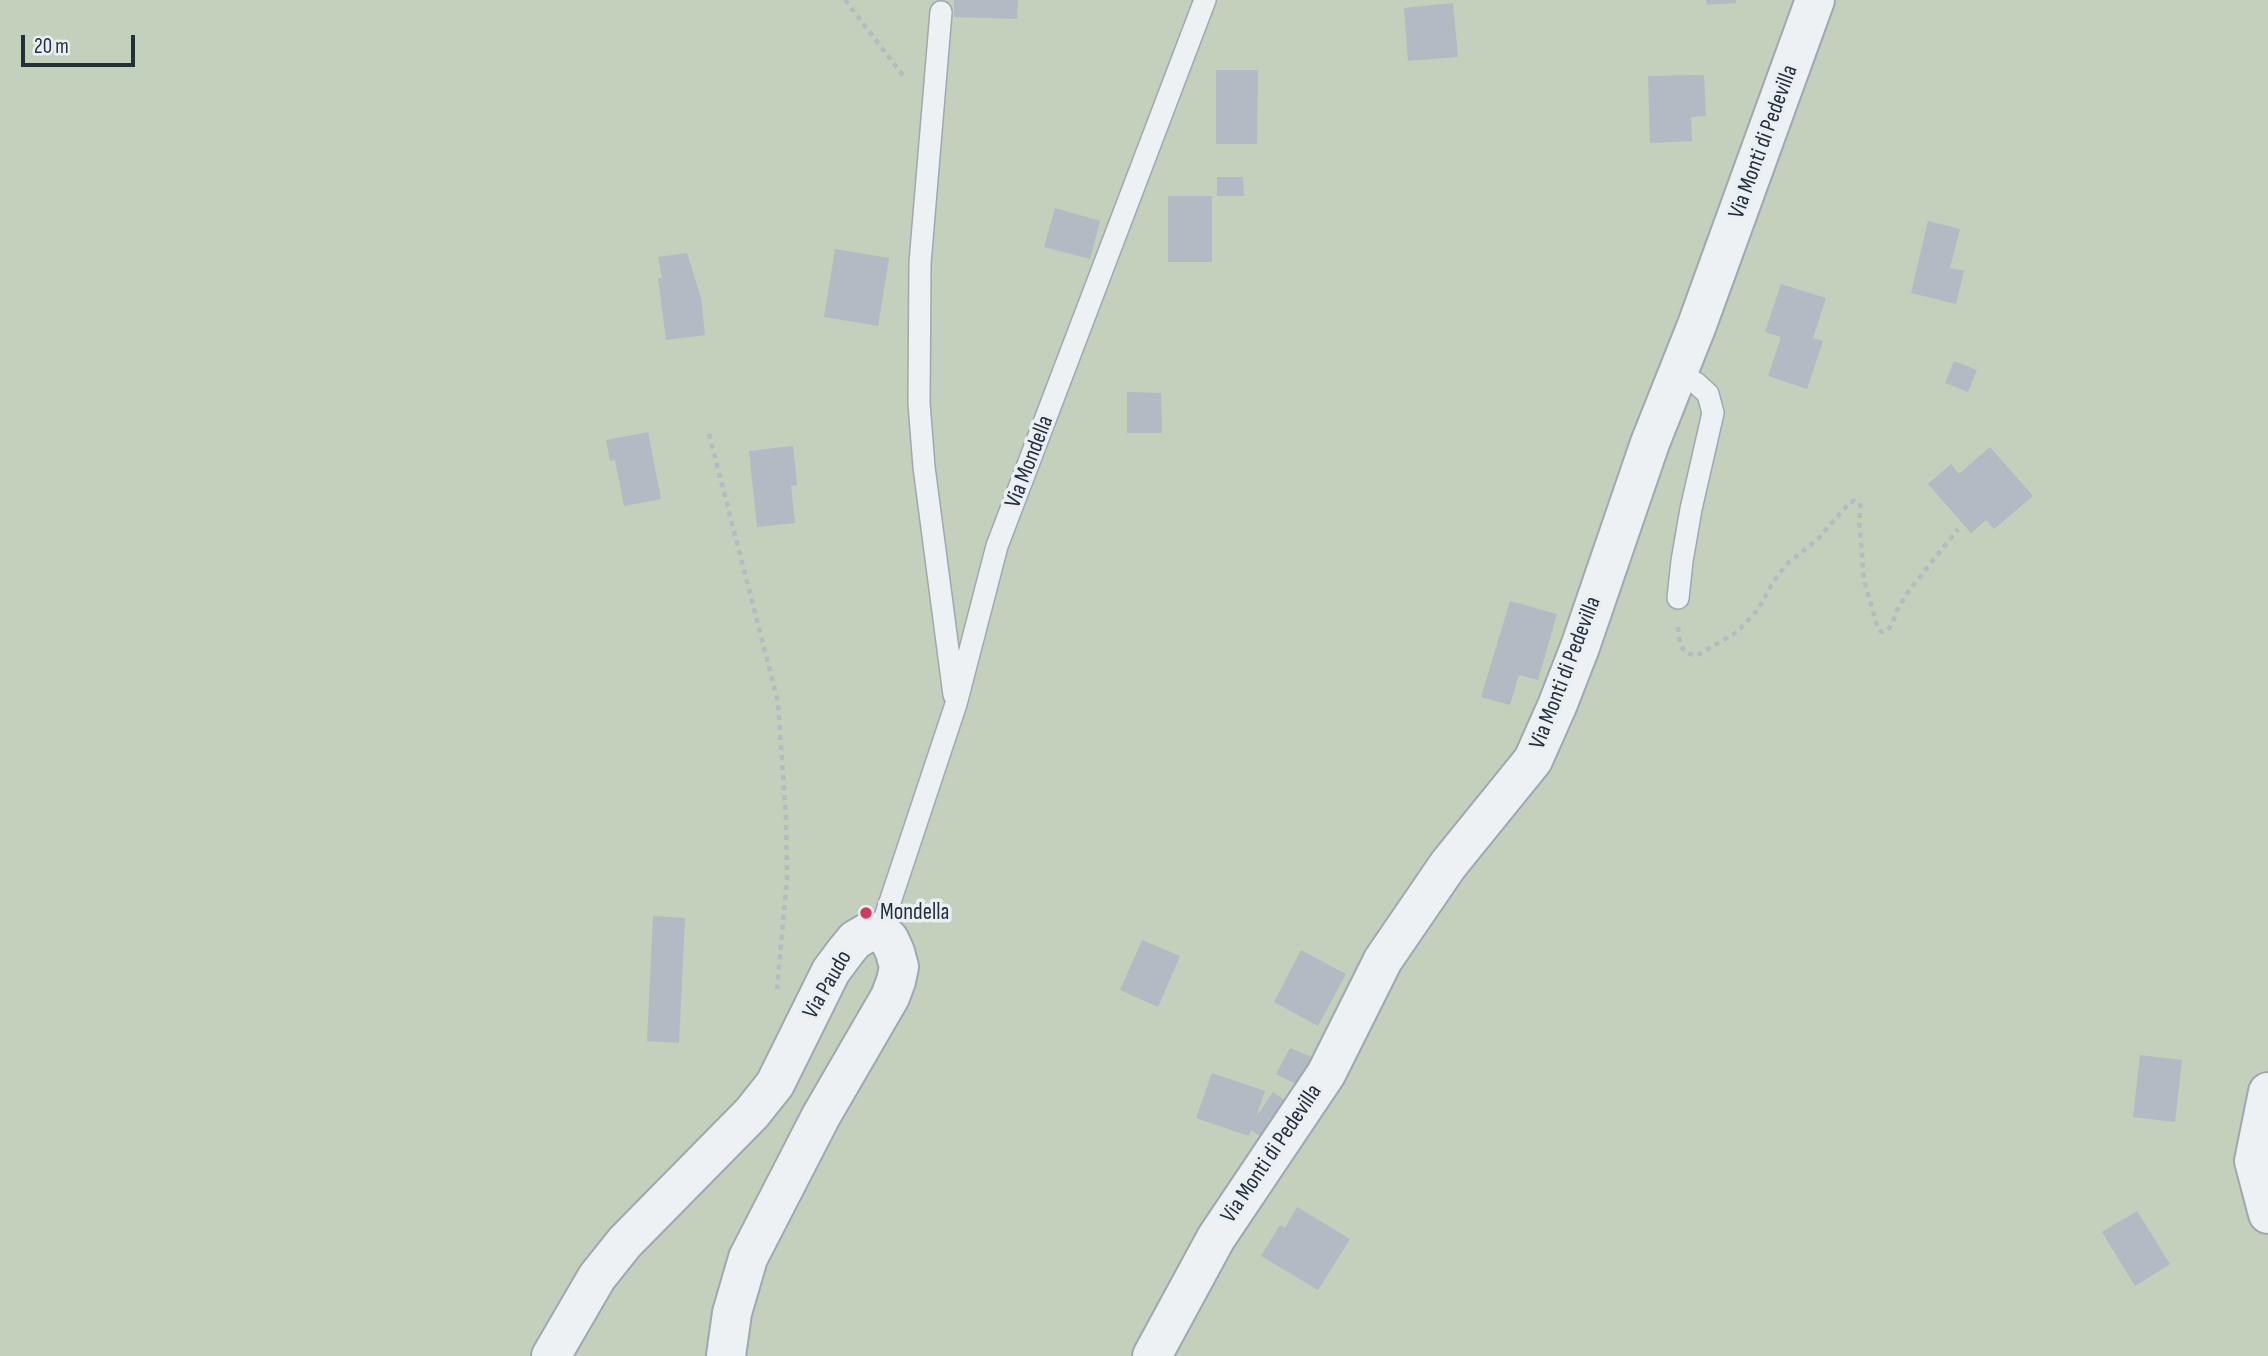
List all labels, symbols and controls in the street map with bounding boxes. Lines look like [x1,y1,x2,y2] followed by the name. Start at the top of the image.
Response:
[24,21,138,65] scale bar
[34,34,69,59] text: 20 m
[1723,62,1805,222] street label: Via Monti di Pedevilla
[1000,412,1060,512] street label: Via Mondella
[1524,593,1608,753] street label: Via Monti di Pedevilla
[880,899,949,927] place label: Mondella
[858,905,874,921] marker: Mondella
[798,946,858,1024] street label: Via Paudo
[1216,1080,1328,1228] street label: Via Monti di Pedevilla

